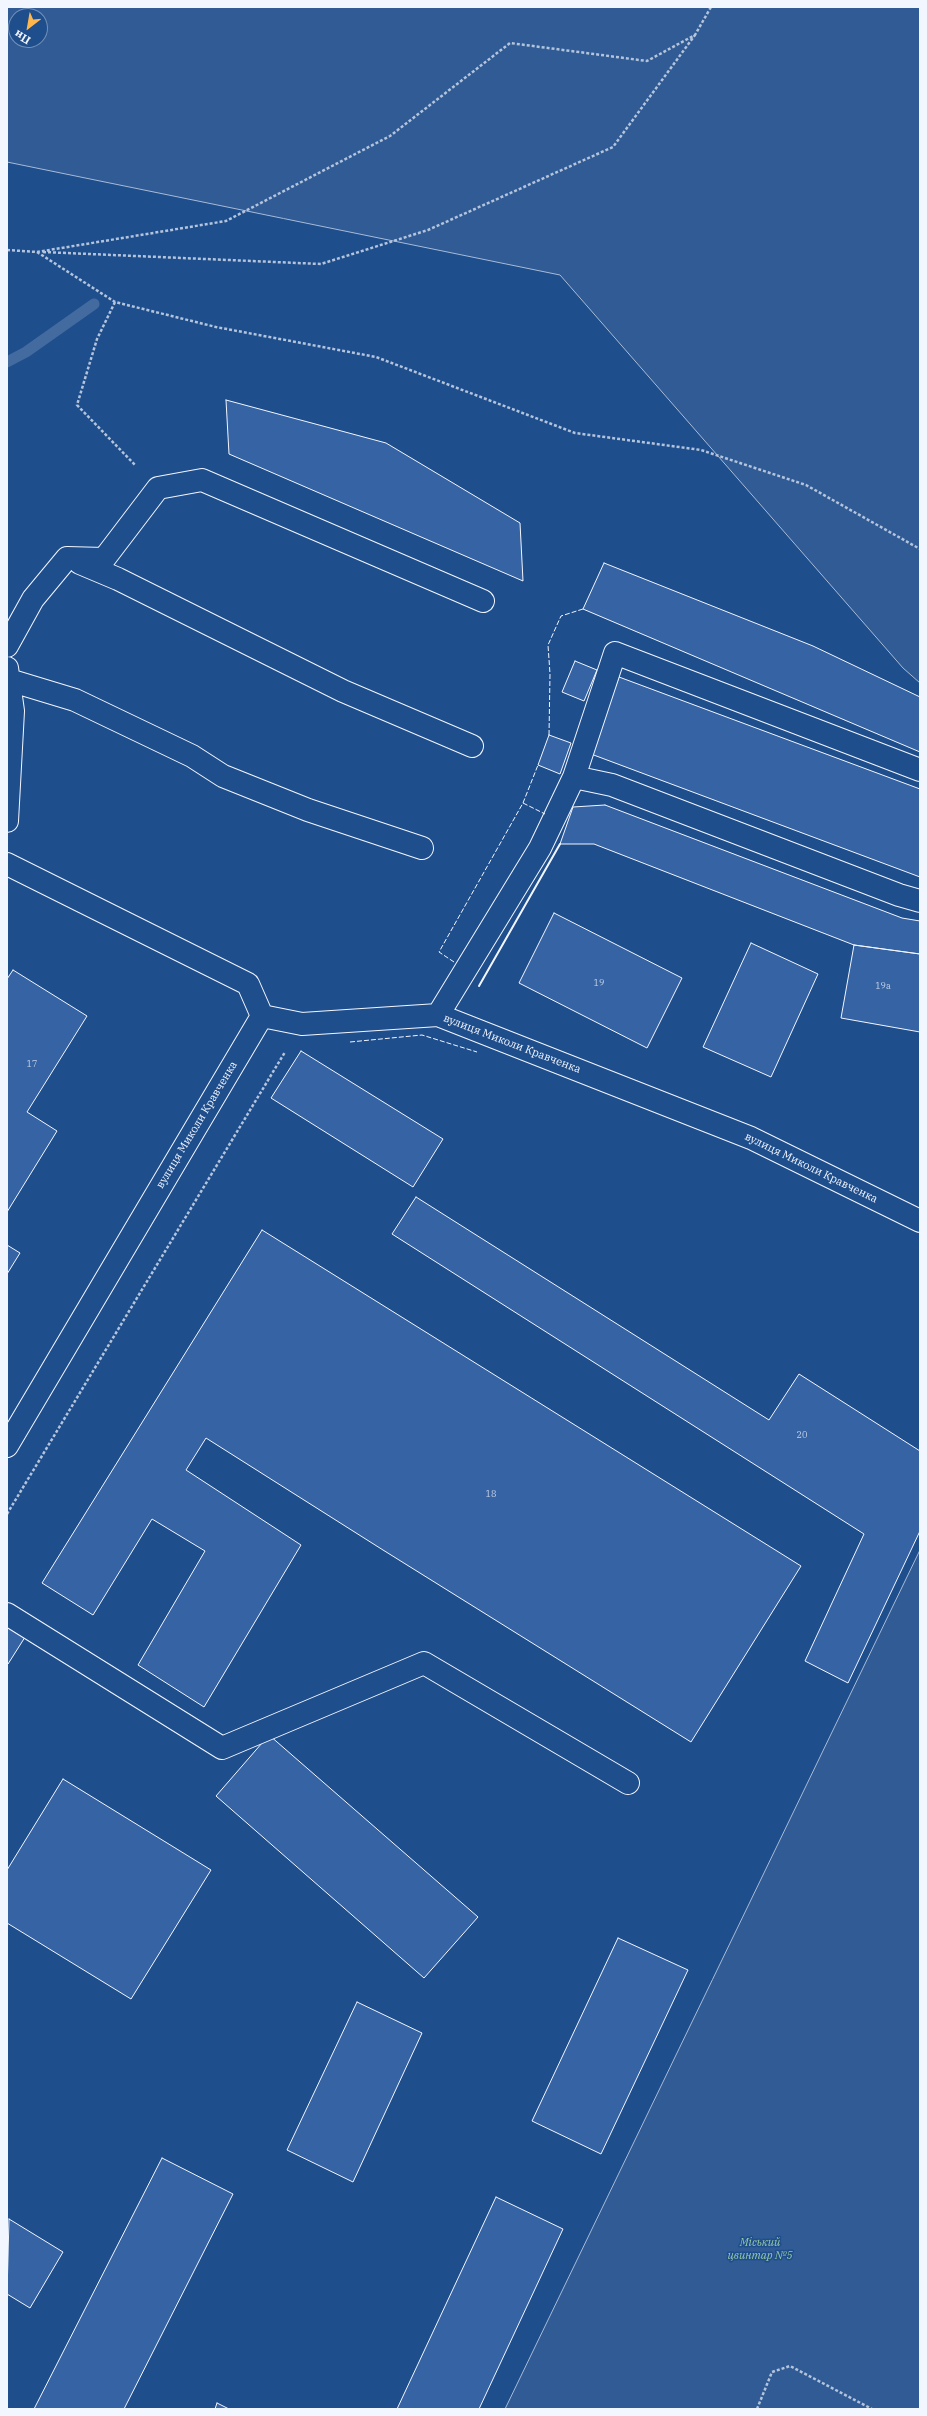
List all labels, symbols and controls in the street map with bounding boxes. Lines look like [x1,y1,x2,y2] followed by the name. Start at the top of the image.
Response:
[8,8,48,48] north arrow
[12,27,33,48] text: Пн
[594,978,604,988] house number: 19
[875,981,891,991] house number: 19а
[441,1012,583,1076] street label: вулиця Миколи Кравченка
[27,1059,37,1069] house number: 17
[154,1059,240,1191] street label: вулиця Миколи Кравченка
[742,1130,880,1206] street label: вулиця Миколи Кравченка
[797,1430,807,1440] house number: 20
[486,1489,496,1499] house number: 18
[728,2236,792,2262] park label: Міський цвинтар №5

